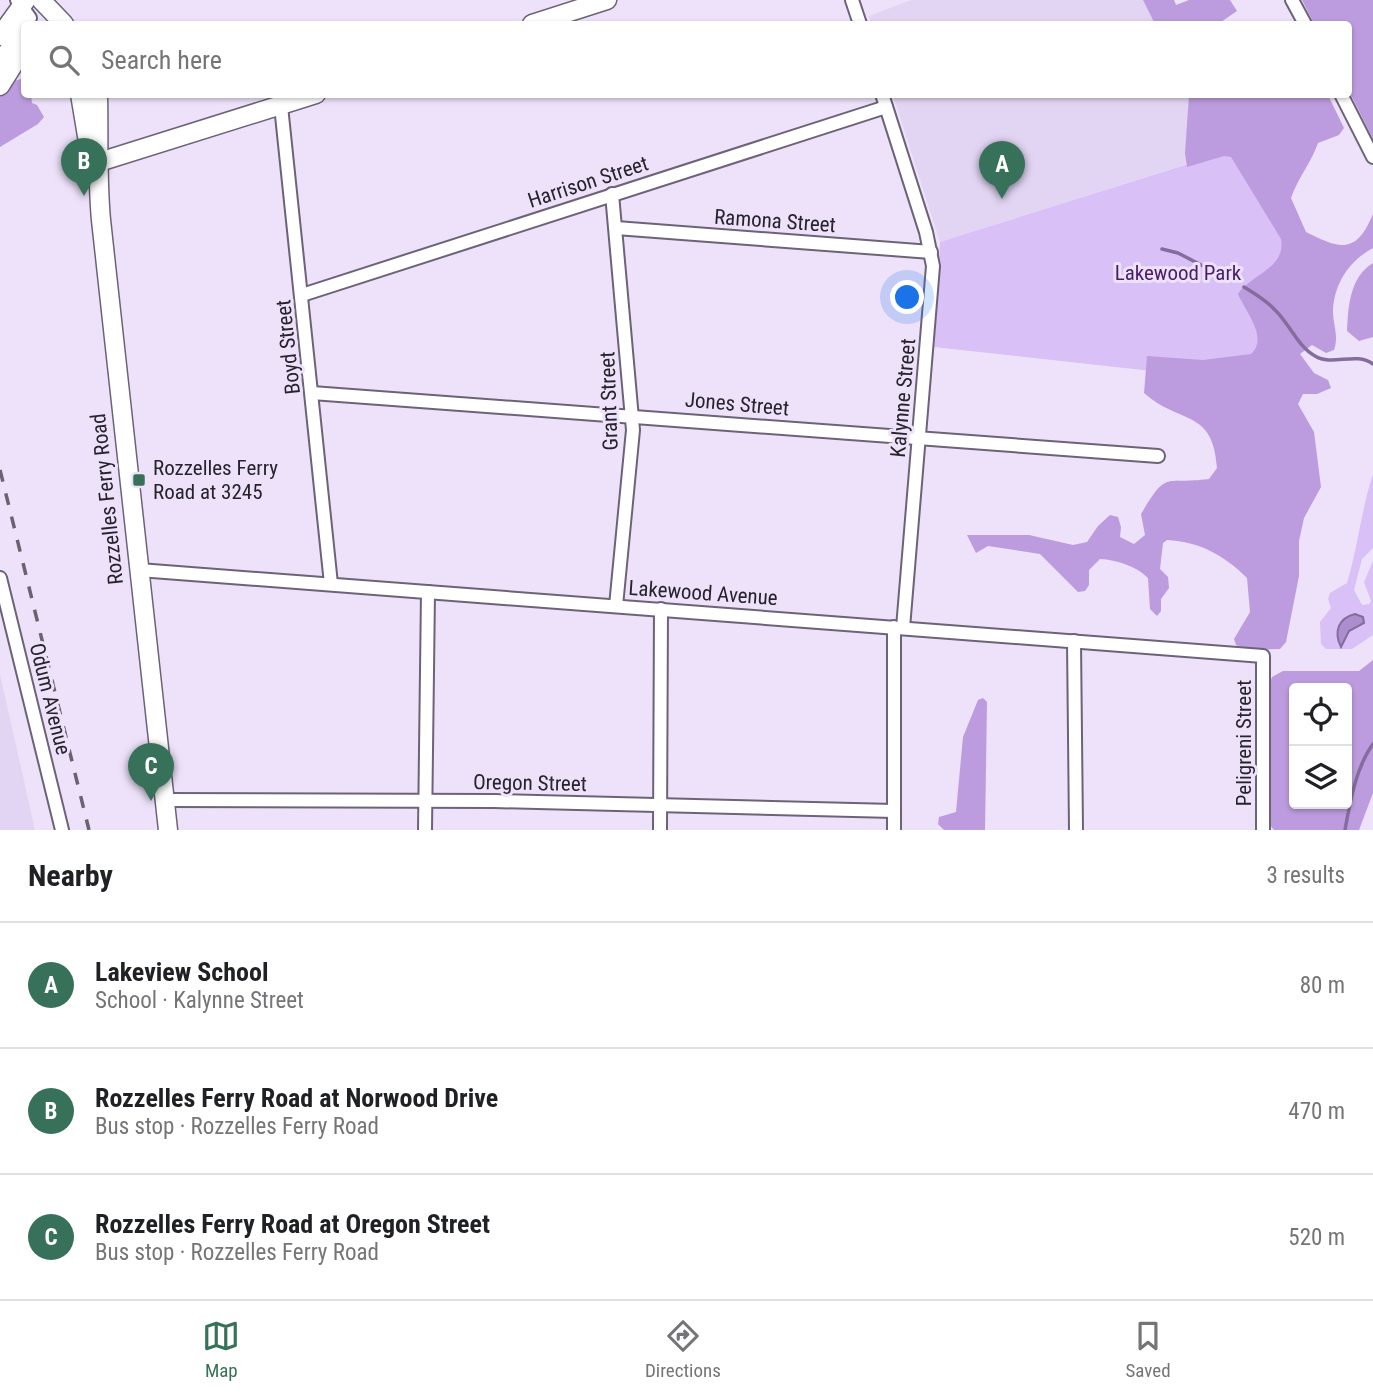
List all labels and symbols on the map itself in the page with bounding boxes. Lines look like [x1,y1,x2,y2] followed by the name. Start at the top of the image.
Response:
[61,138,107,196] pin: B
[979,141,1025,199] pin: A
[525,151,651,213] street label: Harrison Street
[713,205,837,237] street label: Ramona Street
[1115,261,1242,285] park label: Lakewood Park
[890,280,924,314] your location
[271,299,305,395] street label: Boyd Street
[886,338,920,458] street label: Kalynne Street
[595,351,623,451] street label: Grant Street
[684,387,790,421] street label: Jones Street
[86,412,128,586] street label: Rozzelles Ferry Road
[153,456,278,504] place label: Rozzelles Ferry Road at 3245
[131,472,147,488] marker: Rozzelles Ferry Road at 3245
[628,576,779,610] street label: Lakewood Avenue
[25,641,76,757] street label: Odum Avenue
[1232,680,1256,806] street label: Peligreni Street
[128,743,174,801] pin: C
[473,770,587,796] street label: Oregon Street

